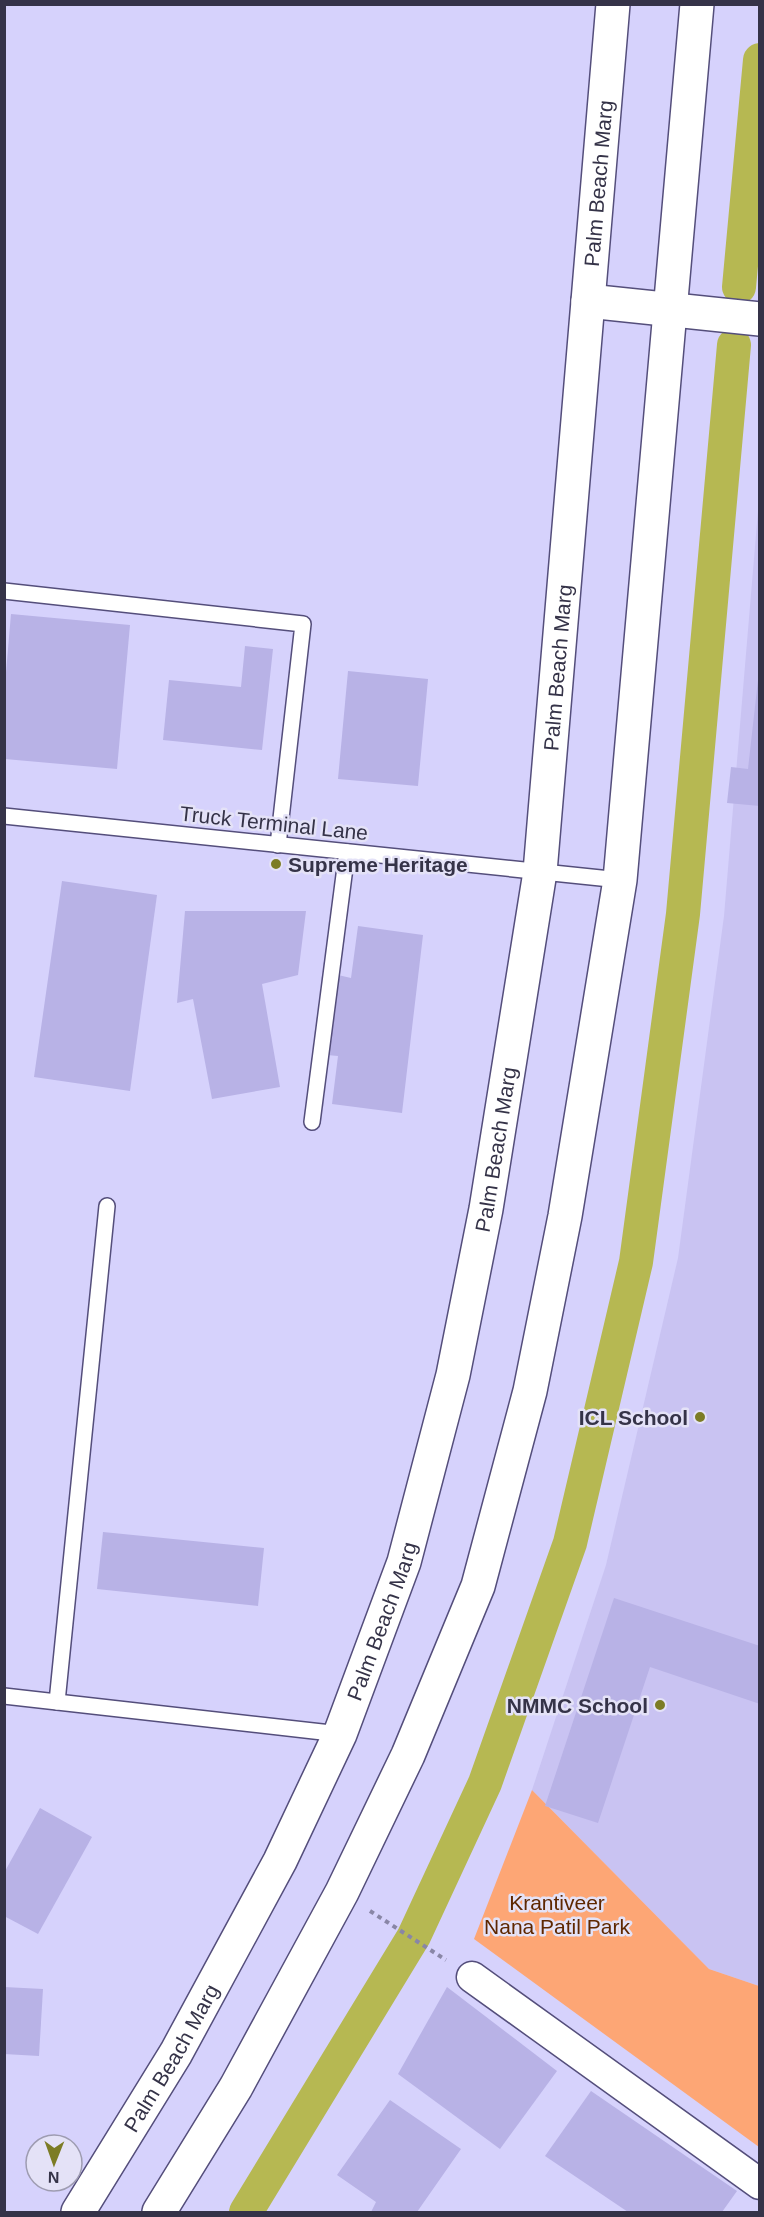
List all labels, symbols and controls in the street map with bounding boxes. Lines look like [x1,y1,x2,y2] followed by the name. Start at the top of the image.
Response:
[579,99,616,268] street label: Palm Beach Marg
[539,584,576,752] street label: Palm Beach Marg
[179,802,369,844] street label: Truck Terminal Lane
[288,853,468,876] place label: Supreme Heritage
[269,857,283,871] marker: Supreme Heritage
[470,1065,520,1234] street label: Palm Beach Marg
[579,1406,688,1429] place label: ICL School
[693,1410,707,1424] marker: ICL School
[342,1539,420,1703] street label: Palm Beach Marg
[507,1694,648,1717] place label: NMMC School
[653,1698,667,1712] marker: NMMC School
[484,1891,630,1938] park label: Krantiveer Nana Patil Park
[119,1980,223,2136] street label: Palm Beach Marg
[24,2133,84,2193] north arrow
[48,2169,60,2186] text: N

